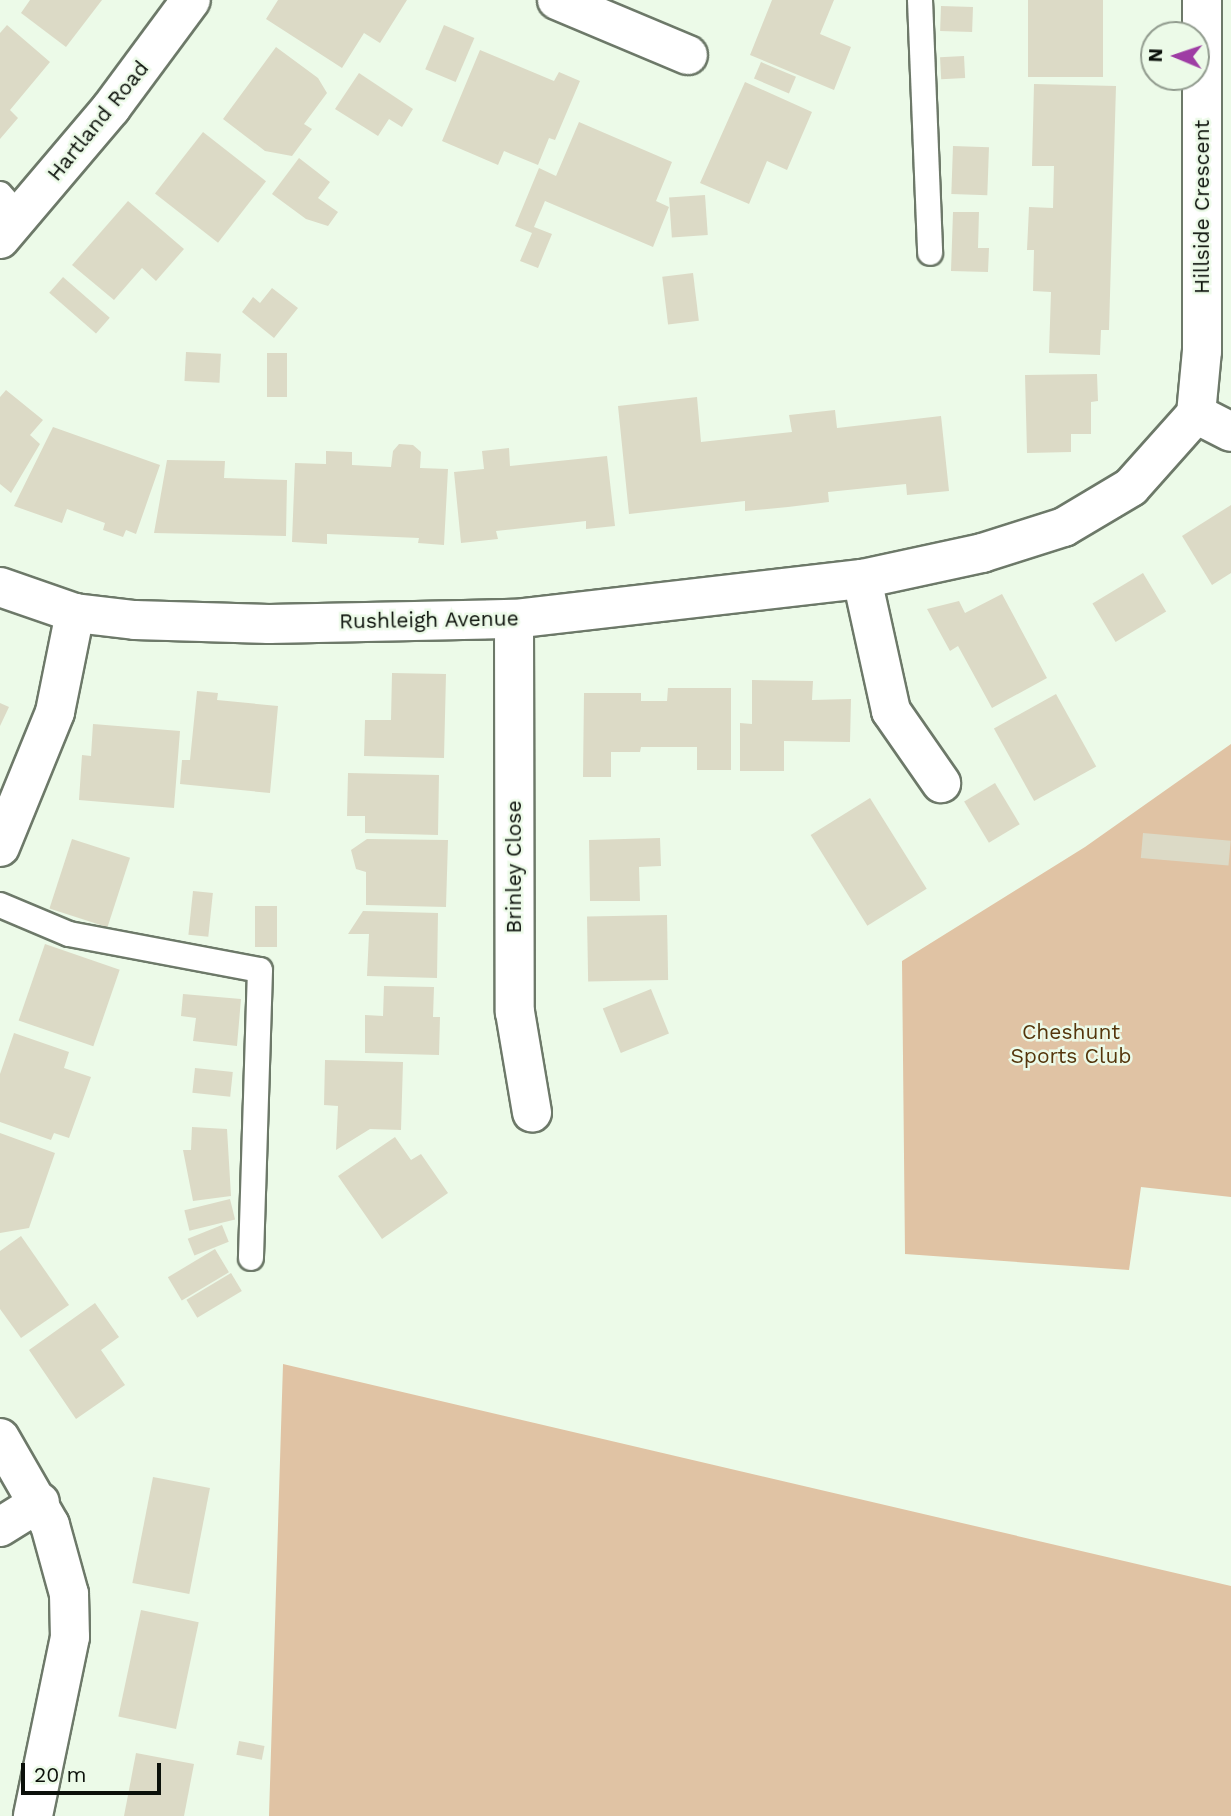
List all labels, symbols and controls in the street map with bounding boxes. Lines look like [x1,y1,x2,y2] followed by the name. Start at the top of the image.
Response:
[1140,21,1210,91] north arrow
[1144,48,1167,63] text: N
[42,56,154,186] street label: Hartland Road
[1189,120,1215,294] street label: Hillside Crescent
[339,606,519,634] street label: Rushleigh Avenue
[501,800,527,934] street label: Brinley Close
[1010,1019,1132,1069] park label: Cheshunt Sports Club
[24,1750,164,1794] scale bar
[34,1762,86,1787] text: 20 m

